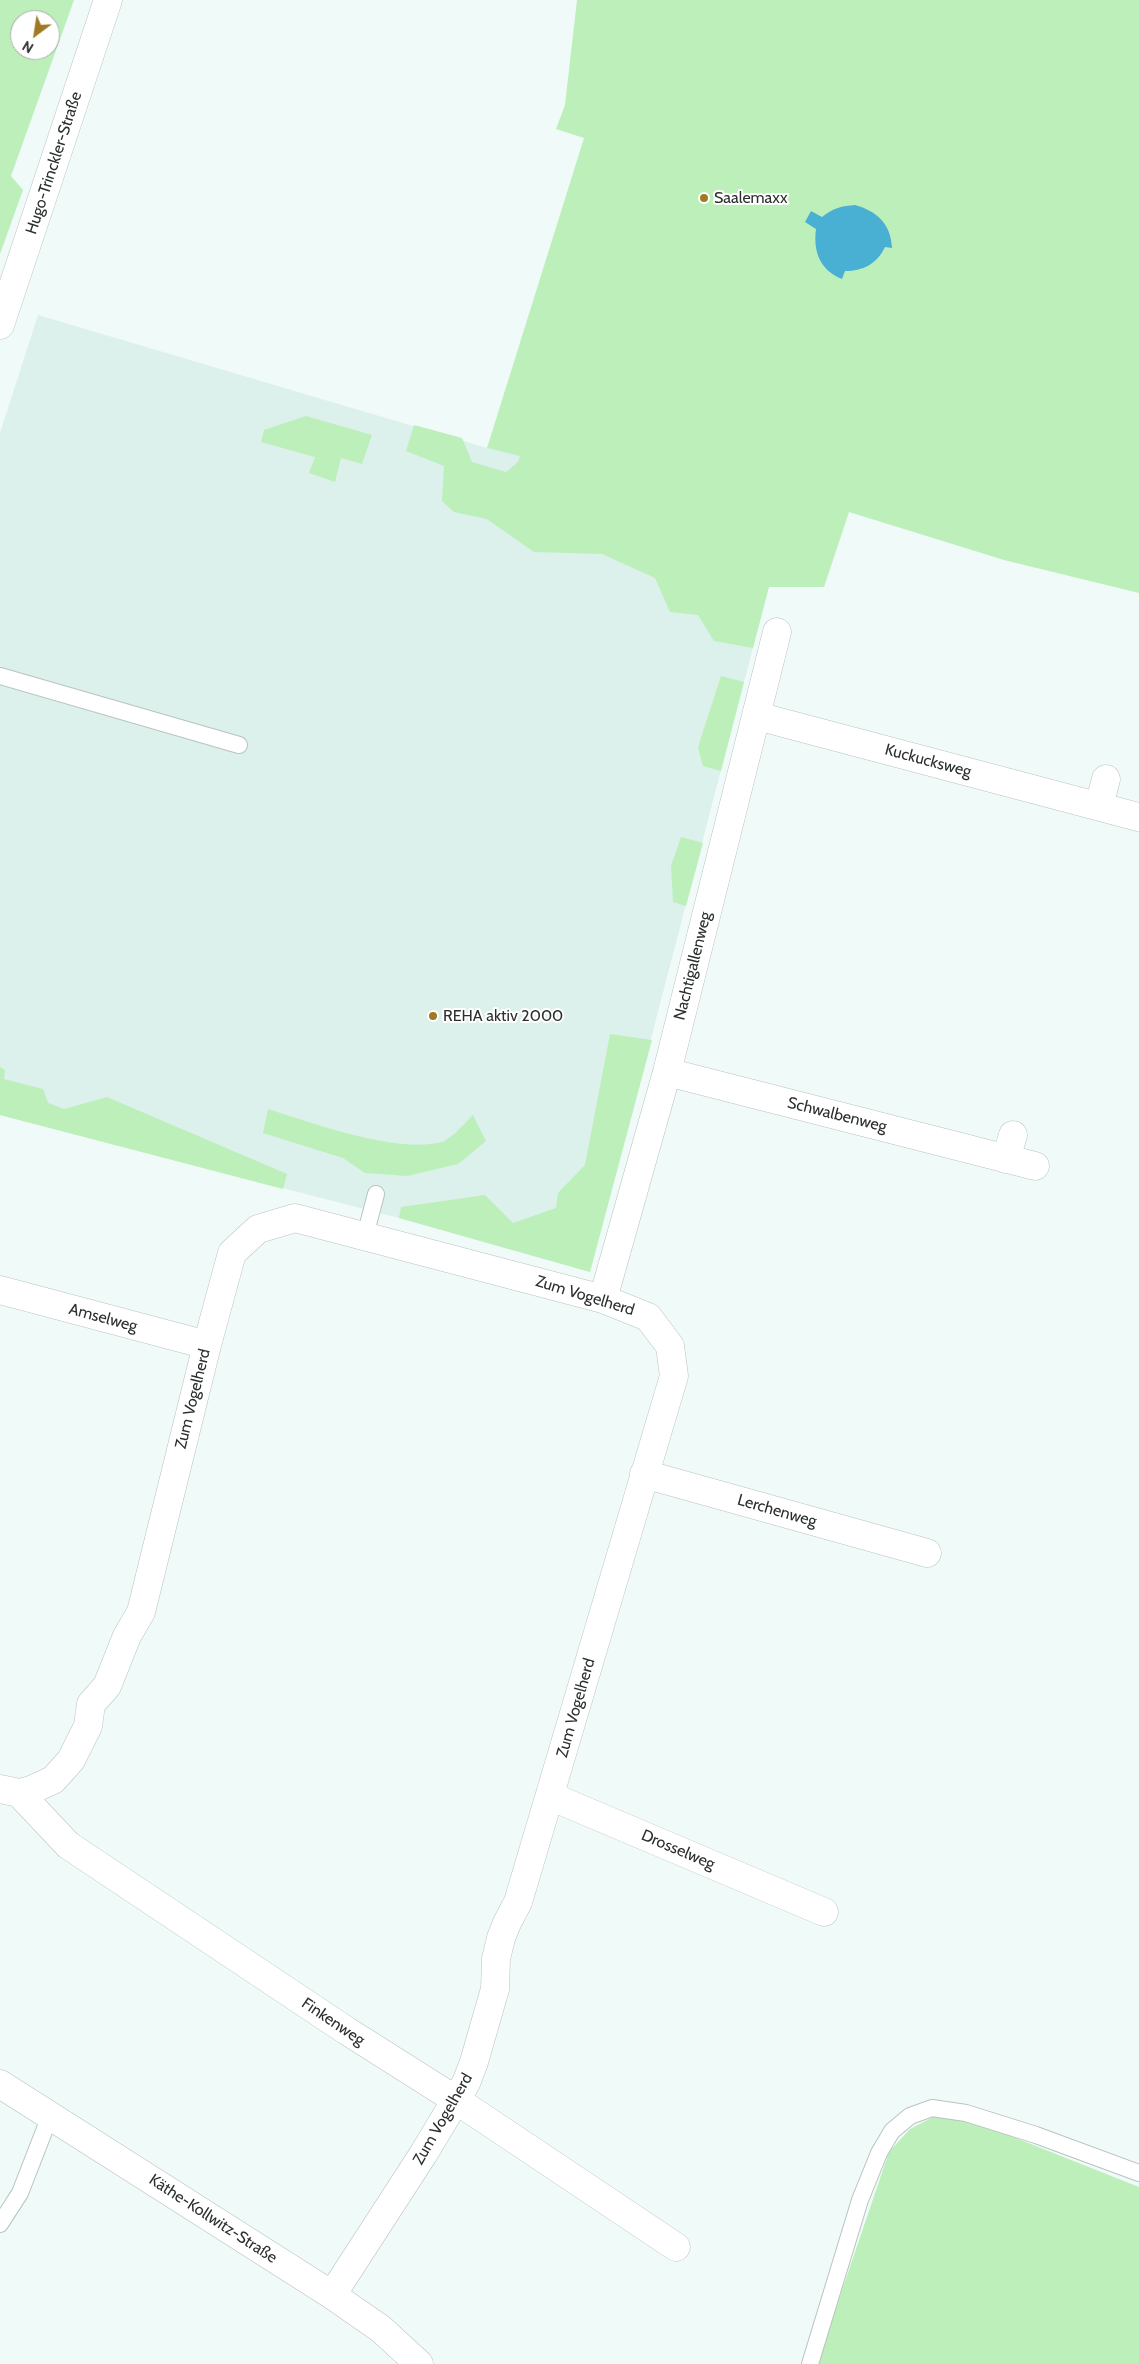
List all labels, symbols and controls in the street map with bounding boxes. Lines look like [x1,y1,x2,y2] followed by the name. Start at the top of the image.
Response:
[10,10,60,60] north arrow
[19,37,37,57] text: N
[22,89,86,237] street label: Hugo-Trinckler-Straße
[714,188,787,208] place label: Saalemaxx
[698,192,710,204] marker: Saalemaxx
[883,740,973,782] street label: Kuckucksweg
[670,910,716,1022] street label: Nachtigallenweg
[443,1006,563,1026] place label: REHA aktiv 2000
[427,1010,439,1022] marker: REHA aktiv 2000
[785,1093,889,1137] street label: Schwalbenweg
[533,1272,637,1320] street label: Zum Vogelherd
[67,1300,139,1336] street label: Amselweg
[171,1347,215,1451] street label: Zum Vogelherd
[735,1491,819,1531] street label: Lerchenweg
[553,1656,599,1760] street label: Zum Vogelherd
[638,1826,718,1874] street label: Drosselweg
[298,1994,368,2050] street label: Finkenweg
[409,2070,477,2168] street label: Zum Vogelherd
[145,2170,281,2268] street label: Käthe-Kollwitz-Straße

